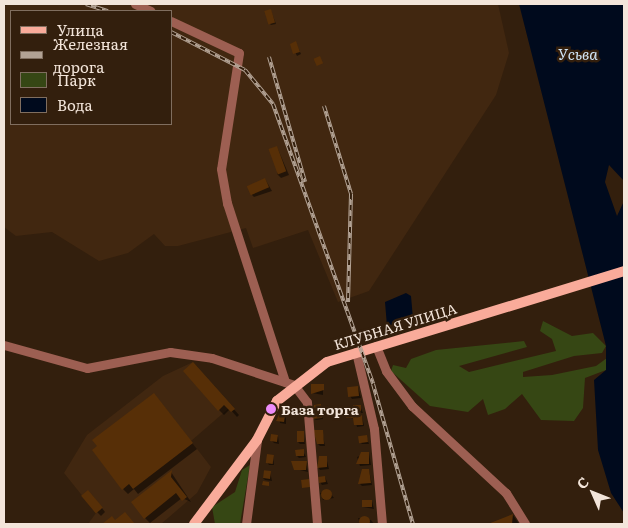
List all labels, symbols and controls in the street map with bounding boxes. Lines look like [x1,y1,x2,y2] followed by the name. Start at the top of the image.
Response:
[10,10,172,125] legend
[57,18,104,41] text: Улица
[53,32,128,78] text: Железная дорога
[558,45,598,63] water label: Усьва
[57,68,96,91] text: Парк
[57,93,93,116] text: Вода
[331,299,459,353] street label: КЛУБНАЯ УЛИЦА
[281,401,359,417] place label: База торга
[265,403,277,415] marker: База торга
[568,468,618,518] north arrow
[572,472,593,493] text: С

